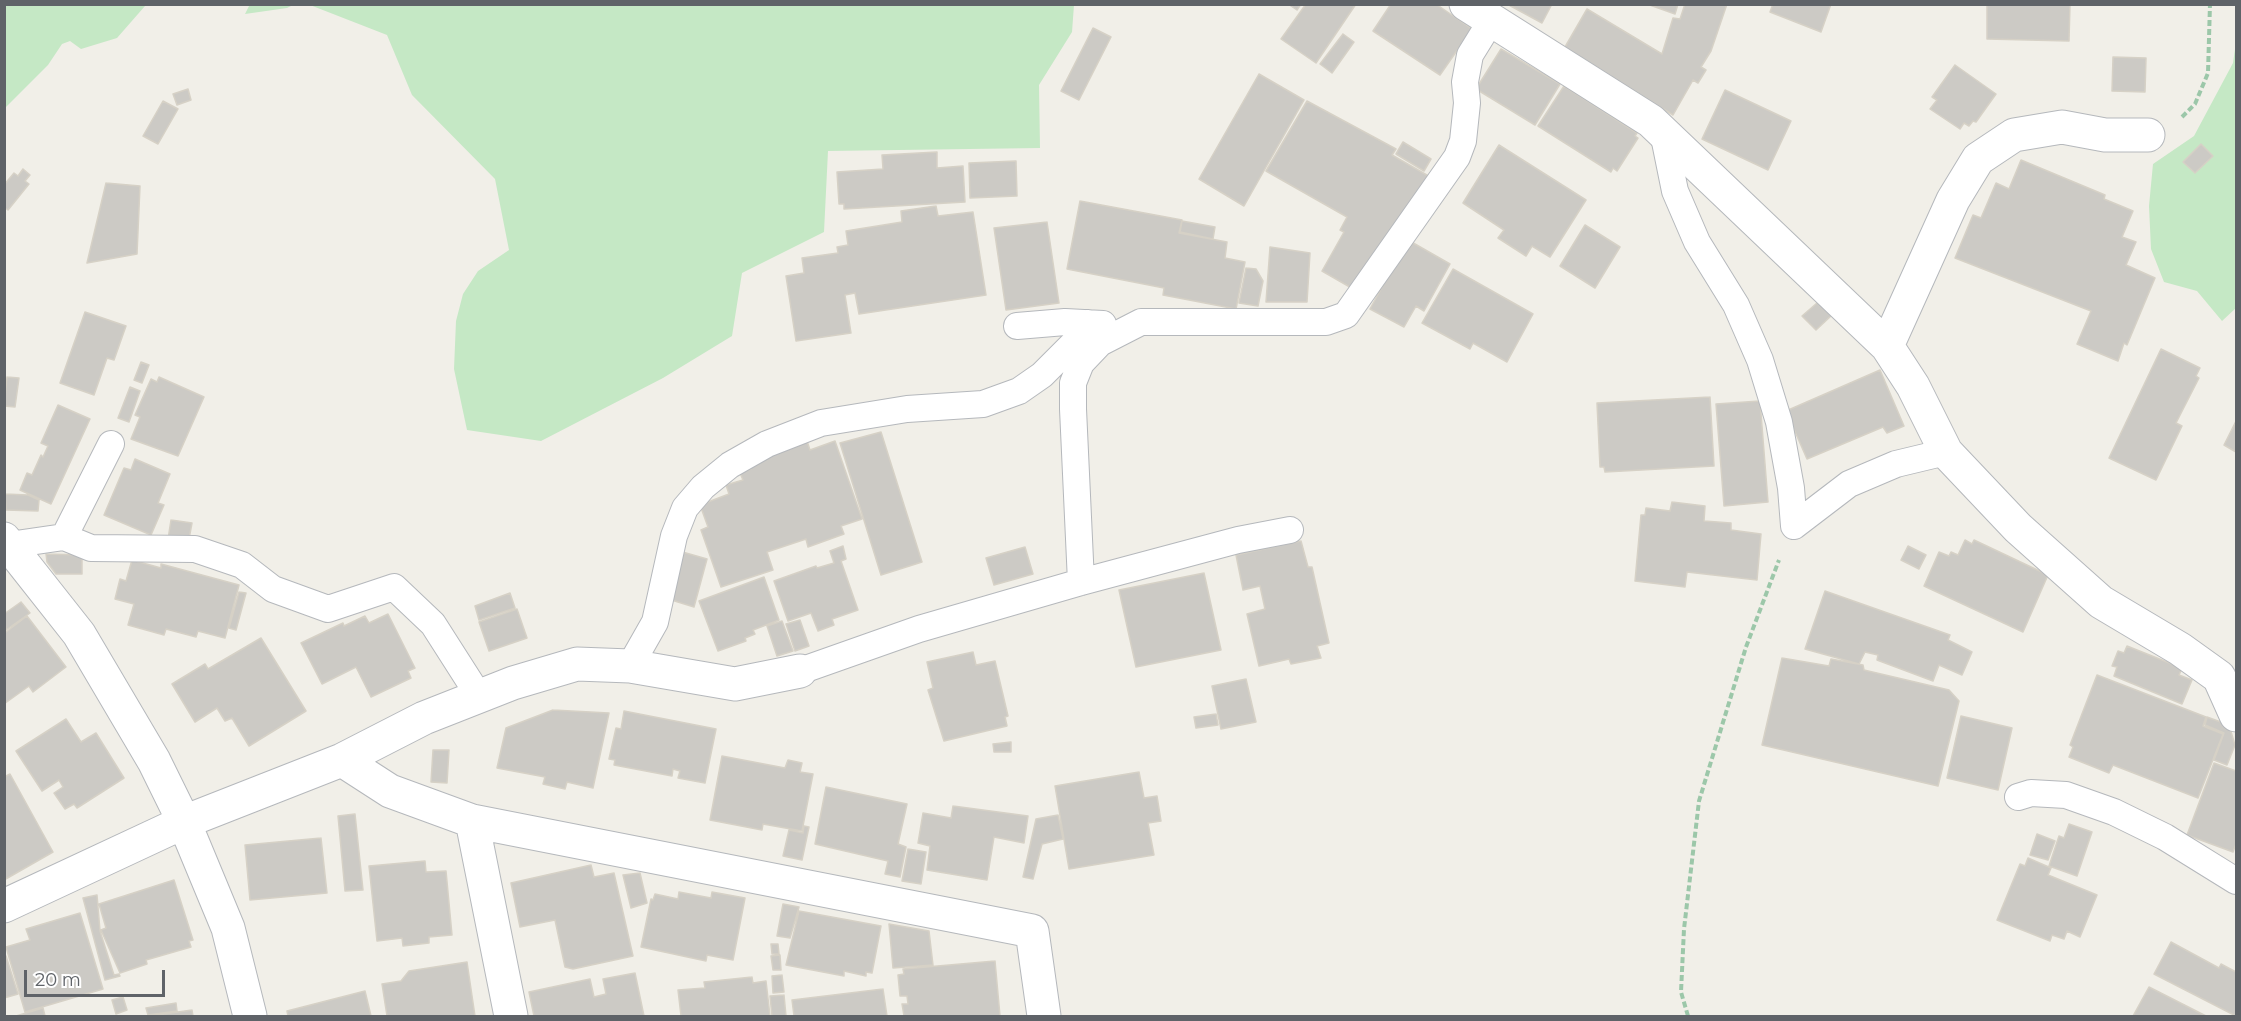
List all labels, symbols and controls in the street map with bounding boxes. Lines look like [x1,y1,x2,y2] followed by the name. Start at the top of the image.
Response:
[27,958,168,996] scale bar
[35,969,81,991] text: 20 m

